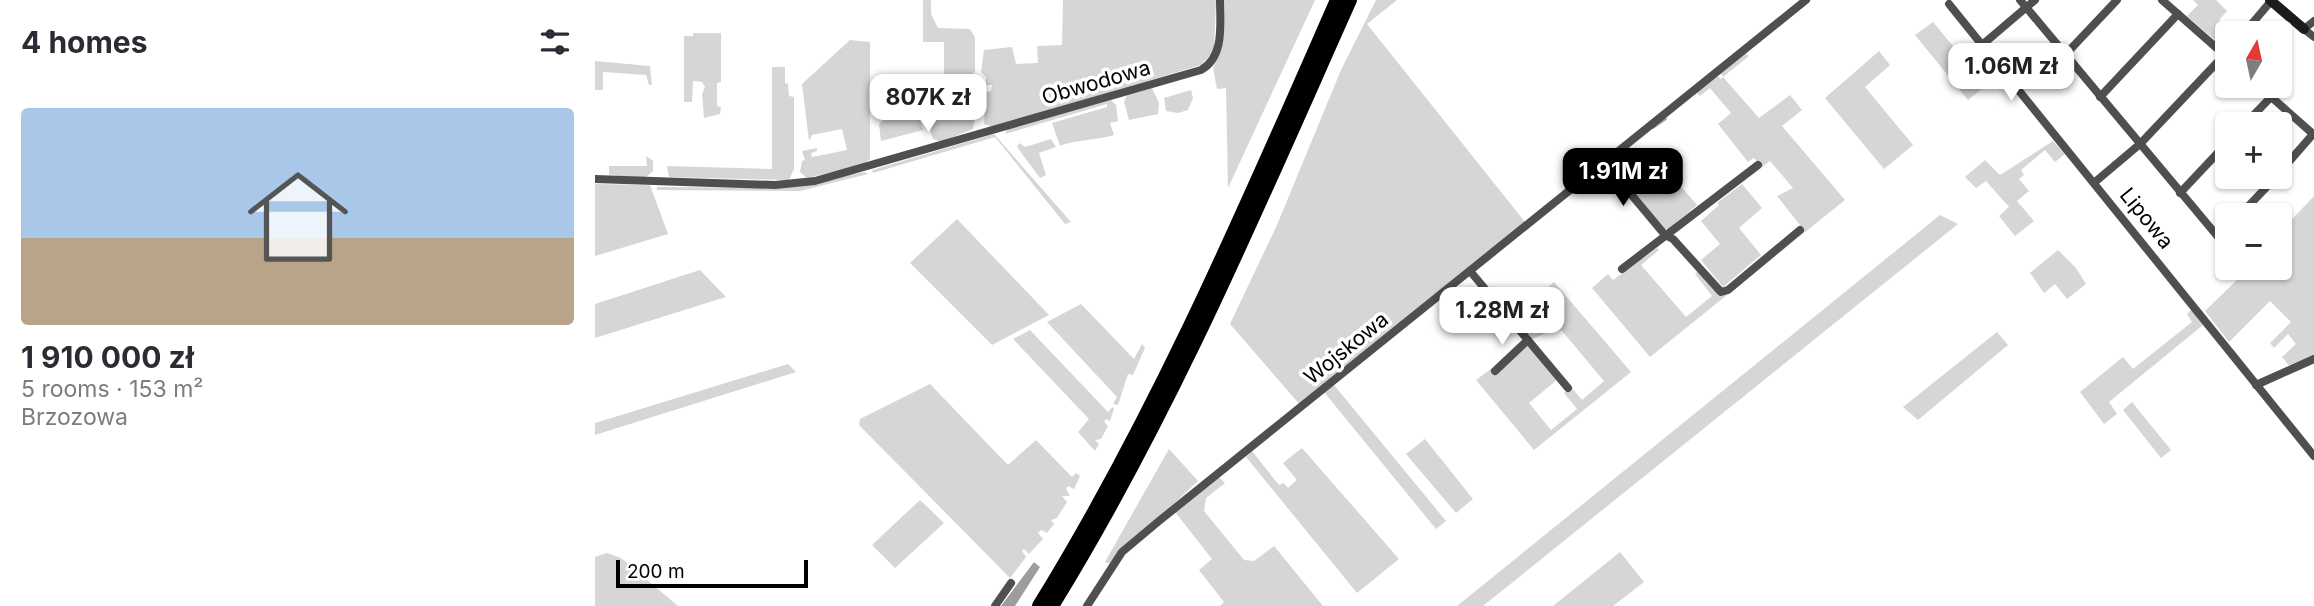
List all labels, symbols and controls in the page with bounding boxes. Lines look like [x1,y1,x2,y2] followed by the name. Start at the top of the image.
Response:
[2215,21,2293,98] north arrow
[2215,21,2292,280] map controls
[536,23,574,61] icon: filters
[21,24,148,60] text: 4 homes
[1939,43,2083,103] pin: 1.06M zł
[1964,52,2058,80] text: 1.06M zł
[1039,55,1153,109] street label: Obwodowa
[863,74,993,134] pin: 807K zł
[886,83,970,111] text: 807K zł
[2215,112,2292,189] button: +
[1551,148,1695,208] pin: 1.91M zł
[235,154,361,280] icon: home
[1579,157,1667,185] text: 1.91M zł
[2115,183,2179,253] street label: Lipowa
[2215,203,2292,280] button: −
[1430,288,1574,347] pin: 1.28M zł
[1455,296,1549,324] text: 1.28M zł
[1299,307,1393,389] street label: Wojskowa
[21,339,194,375] text: 1 910 000 zł
[21,375,203,403] text: 5 rooms · 153 m²
[21,403,128,431] text: Brzozowa
[616,557,809,589] scale bar
[627,560,685,583] text: 200 m

